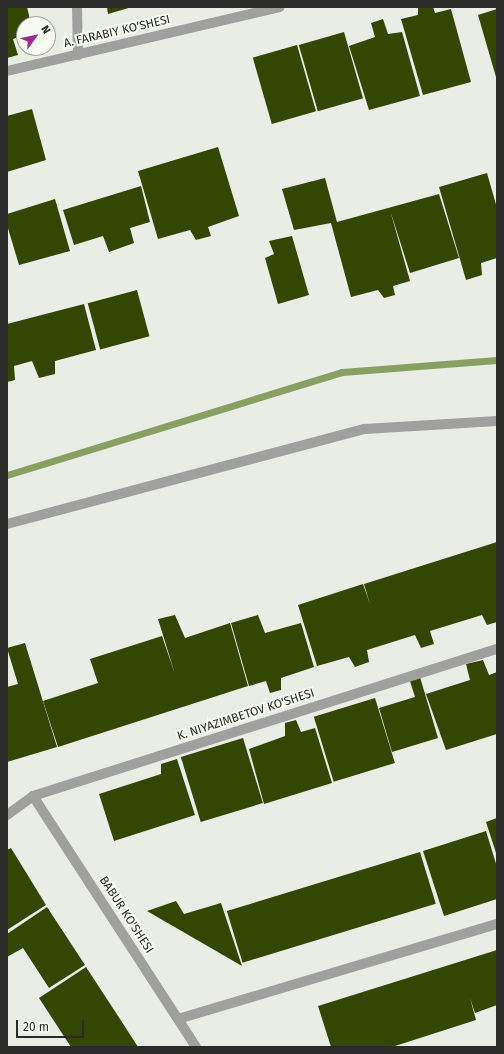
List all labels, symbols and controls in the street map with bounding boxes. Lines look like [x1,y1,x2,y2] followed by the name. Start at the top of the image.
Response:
[62,13,172,51] street label: A. FARABIY KO'SHESI
[16,16,56,56] north arrow
[38,23,53,36] text: N
[176,686,316,744] street label: K. NIYAZIMBETOV KO'SHESI
[96,874,156,956] street label: BABUR KO'SHESI
[18,1012,86,1038] scale bar
[23,1020,49,1034] text: 20 m

